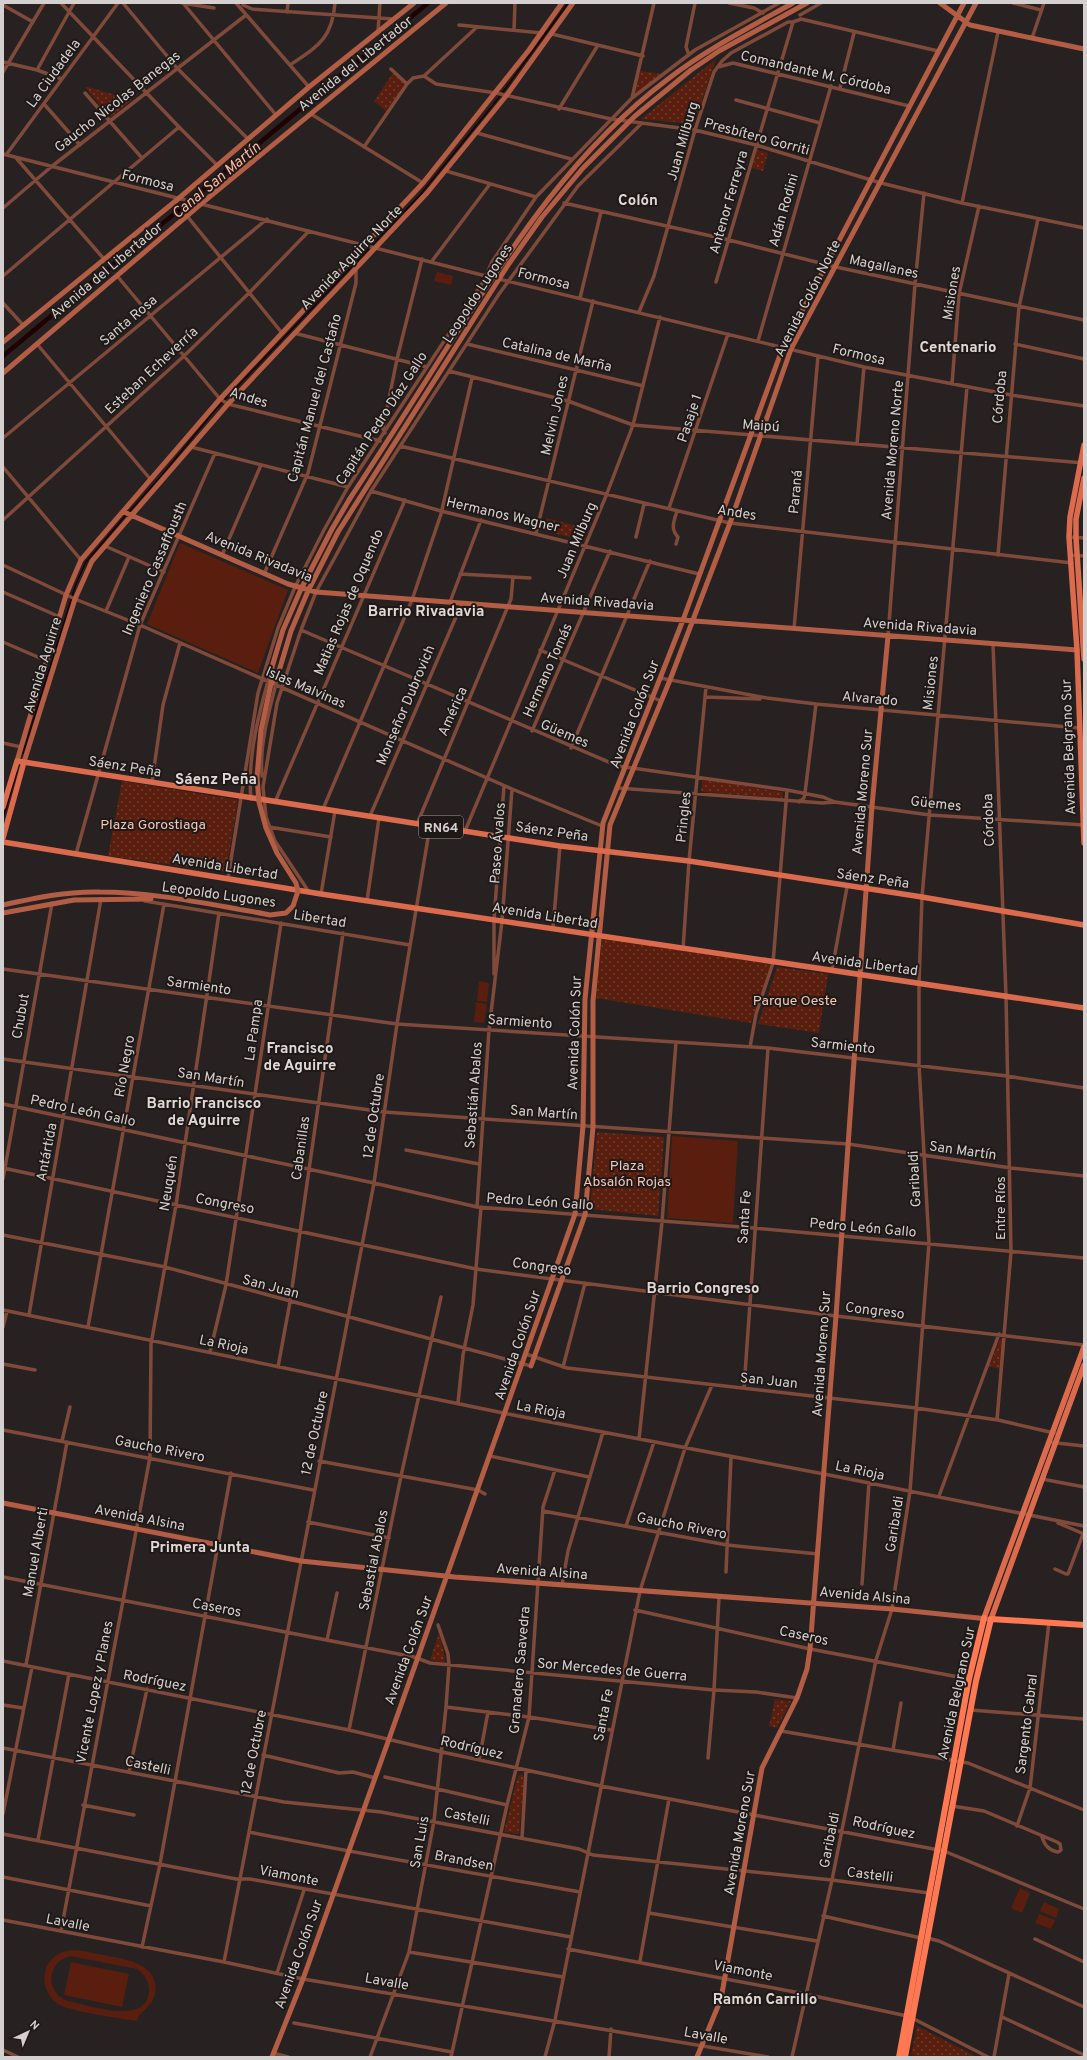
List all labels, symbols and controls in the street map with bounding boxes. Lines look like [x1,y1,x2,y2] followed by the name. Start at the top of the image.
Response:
[295,12,417,116] street label: Avenida del Libertador
[24,36,85,112] street label: La Ciudadela
[52,48,184,157] street label: Gaucho Nicolas Banegas
[739,48,893,99] street label: Comandante M. Córdoba
[664,100,703,183] street label: Juan Milburg
[702,115,811,160] street label: Presbítero Gorriti
[169,138,265,224] water label: Canal San Martín
[707,149,752,256] street label: Antenor Ferreyra
[120,167,176,196] street label: Formosa
[766,172,803,249] street label: Adán Rodini
[618,192,658,211] district label: Colón
[298,202,406,314] street label: Avenida Aguirre Norte
[47,218,167,323] street label: Avenida del Libertador
[771,237,845,360] street label: Avenida Colón Norte
[440,241,517,347] street label: Leopoldo Lugones
[847,252,920,283] street label: Magallanes
[516,265,572,294] street label: Formosa
[940,265,965,322] street label: Misiones
[97,292,161,350] street label: Santa Rosa
[285,312,346,485] street label: Capitán Manuel del Castaño
[102,324,202,418] street label: Esteban Echeverría
[500,335,613,376] street label: Catalina de Marña
[919,339,997,358] district label: Centenario
[831,341,887,370] street label: Formosa
[333,349,432,489] street label: Capitán Pedro Díaz Gallo
[990,370,1011,424] street label: Córdoba
[538,374,573,457] street label: Melvin Jones
[879,379,908,521] street label: Avenida Moreno Norte
[227,385,270,412] street label: Andes
[674,392,707,445] street label: Pasaje 1
[742,417,780,436] street label: Maipú
[786,469,807,515] street label: Paraná
[444,494,562,537] street label: Hermanos Wagner
[119,499,191,638] street label: Ingeniero Cassaffousth
[554,500,601,581] street label: Juan Milburg
[716,502,758,525] street label: Andes
[311,527,388,678] street label: Matias Rojas de Oquendo
[202,528,315,587] street label: Avenida Rivadavia
[539,590,654,615] street label: Avenida Rivadavia
[368,603,484,622] district label: Barrio Rivadavia
[21,615,66,716] street label: Avenida Aguirre
[862,615,977,640] street label: Avenida Rivadavia
[520,621,577,720] street label: Hermano Tomás
[373,643,439,768] street label: Monseñor Dubrovich
[920,655,943,711] street label: Misiones
[607,657,664,771] street label: Avenida Colón Sur
[263,664,348,713] street label: Islas Malvinas
[1059,678,1080,815] street label: Avenida Belgrano Sur
[435,684,472,739] street label: América
[841,689,899,710] street label: Alvarado
[538,717,591,752] street label: Güemes
[850,728,878,856] street label: Avenida Moreno Sur
[87,753,162,782] street label: Sáenz Peña
[175,771,257,790] district label: Sáenz Peña
[673,791,696,844] street label: Pringles
[909,793,962,816] street label: Güemes
[980,793,999,847] street label: Córdoba
[486,802,510,884] street label: Paseo Ávalos
[419,816,463,838] road number: RN64
[100,817,206,834] park label: Plaza Gorostiaga
[514,819,589,846] street label: Sáenz Peña
[171,851,279,884] street label: Avenida Libertad
[835,866,910,893] street label: Sáenz Peña
[161,879,277,912] street label: Leopoldo Lugones
[491,900,599,933] street label: Avenida Libertad
[292,907,347,932] street label: Libertad
[811,949,919,980] street label: Avenida Libertad
[165,974,232,999] street label: Sarmiento
[565,975,586,1091] street label: Avenida Colón Sur
[9,992,34,1040] street label: Chubut
[753,993,837,1010] park label: Parque Oeste
[242,998,267,1062] street label: La Pampa
[487,1012,553,1033] street label: Sarmiento
[112,1034,139,1099] street label: Río Negro
[810,1035,876,1058] street label: Sarmiento
[264,1040,336,1076] district label: Francisco de Aguirre
[462,1041,487,1149] street label: Sebastián Abalos
[176,1065,246,1092] street label: San Martín
[360,1072,389,1160] street label: 12 de Octubre
[28,1092,137,1131] street label: Pedro León Gallo
[147,1095,261,1131] district label: Barrio Francisco de Aguirre
[509,1103,578,1124] street label: San Martín
[289,1115,314,1181] street label: Cabanillas
[33,1122,61,1183] street label: Antártida
[928,1138,998,1165] street label: San Martín
[906,1150,925,1208] street label: Garibaldi
[157,1154,182,1212] street label: Neuquén
[583,1158,671,1191] park label: Plaza Absalón Rojas
[993,1176,1010,1240] street label: Entre Ríos
[194,1190,256,1219] street label: Congreso
[486,1190,594,1215] street label: Pedro León Gallo
[735,1190,756,1244] street label: Santa Fe
[809,1215,917,1242] street label: Pedro León Gallo
[511,1255,573,1280] street label: Congreso
[240,1272,301,1303] street label: San Juan
[647,1280,759,1299] district label: Barrio Congreso
[492,1288,545,1403] street label: Avenida Colón Sur
[810,1290,835,1418] street label: Avenida Moreno Sur
[844,1299,906,1324] street label: Congreso
[197,1332,250,1359] street label: La Rioja
[739,1370,799,1393] street label: San Juan
[298,1389,333,1477] street label: 12 de Octubre
[515,1397,567,1424] street label: La Rioja
[113,1432,206,1467] street label: Gaucho Rivero
[833,1458,886,1485] street label: La Rioja
[883,1495,908,1554] street label: Garibaldi
[93,1501,186,1536] street label: Avenida Alsina
[20,1506,53,1599] street label: Manuel Alberti
[356,1508,393,1612] street label: Sebastial Abalos
[635,1509,728,1544] street label: Gaucho Rivero
[150,1539,250,1558] district label: Primera Junta
[496,1561,588,1584] street label: Avenida Alsina
[819,1584,911,1609] street label: Avenida Alsina
[382,1593,437,1707] street label: Avenida Colón Sur
[191,1595,243,1622] street label: Caseros
[506,1606,535,1735] street label: Granadero Saavedra
[73,1619,118,1765] street label: Vicente Lopez y Planes
[778,1623,830,1650] street label: Caseros
[935,1625,980,1761] street label: Avenida Belgrano Sur
[536,1655,688,1686] street label: Sor Mercedes de Guerra
[122,1667,188,1696] street label: Rodríguez
[1013,1673,1042,1775] street label: Sargento Cabral
[591,1687,618,1743] street label: Santa Fe
[238,1708,271,1796] street label: 12 de Octubre
[439,1733,505,1764] street label: Rodríguez
[123,1753,172,1780] street label: Castelli
[721,1769,760,1897] street label: Avenida Moreno Sur
[442,1805,491,1830] street label: Castelli
[817,1811,844,1870] street label: Garibaldi
[851,1813,917,1843] street label: Rodríguez
[408,1815,433,1870] street label: San Luis
[433,1847,495,1876] street label: Brandsen
[257,1862,320,1891] street label: Viamonte
[846,1864,894,1887] street label: Castelli
[272,1897,327,2011] street label: Avenida Colón Sur
[44,1911,91,1936] street label: Lavalle
[711,1957,774,1986] street label: Viamonte
[363,1970,410,1995] street label: Lavalle
[713,1991,817,2010] district label: Ramón Carrillo
[8,2012,48,2052] north arrow
[27,2018,42,2033] text: N
[682,2024,729,2049] street label: Lavalle

